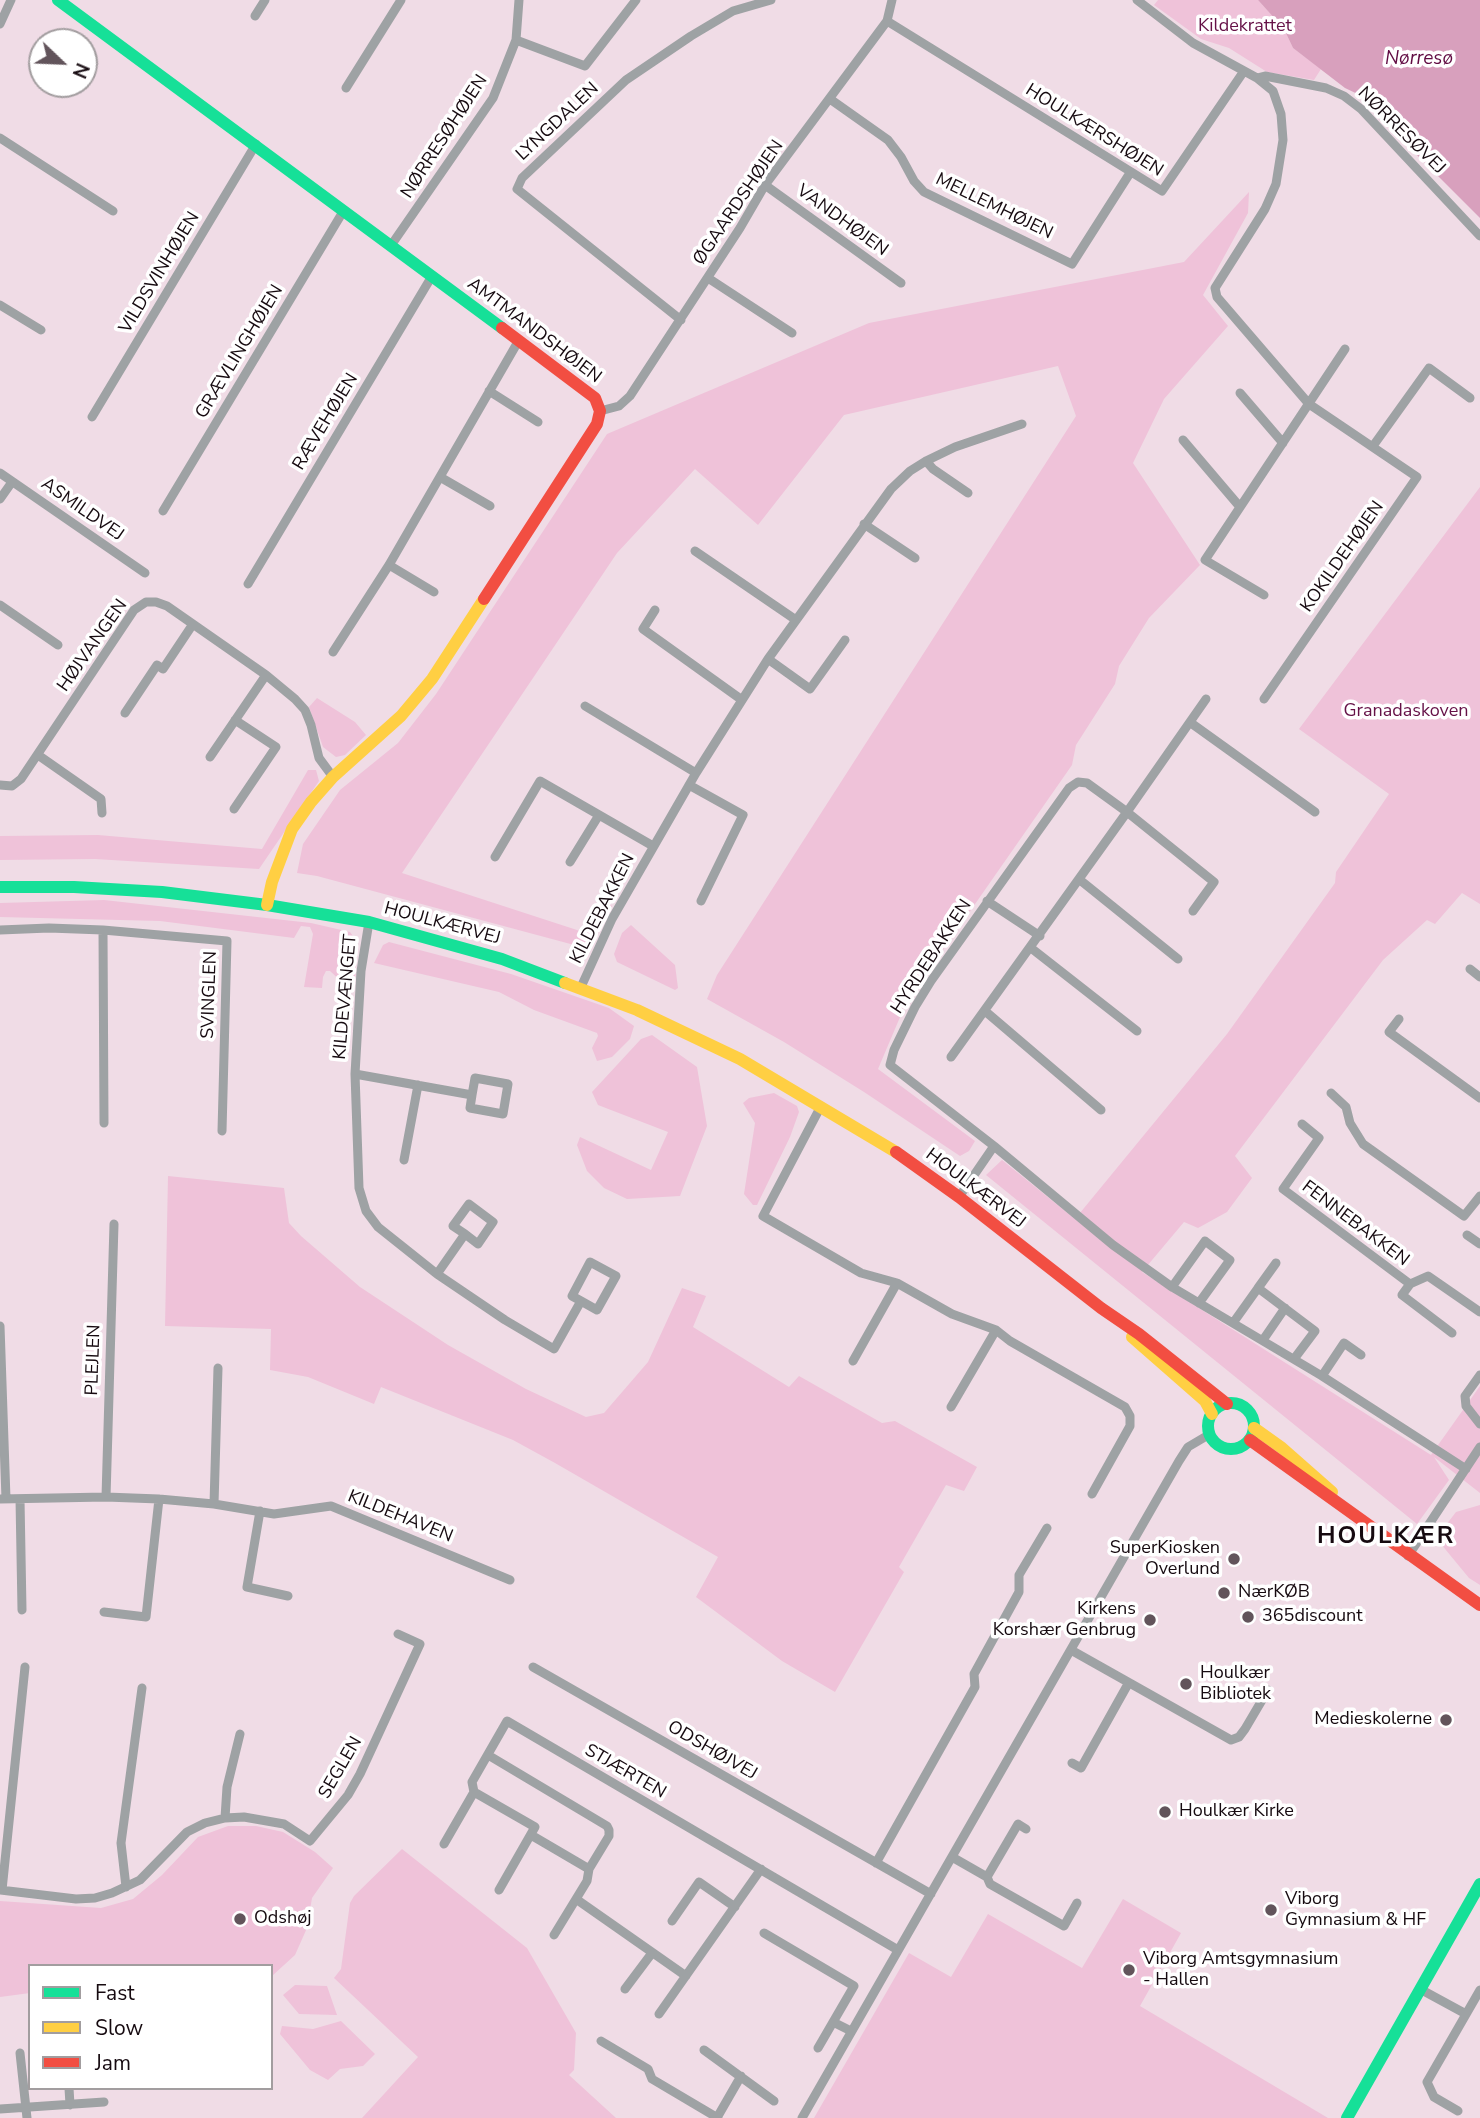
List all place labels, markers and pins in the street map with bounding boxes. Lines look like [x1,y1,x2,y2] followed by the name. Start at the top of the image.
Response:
[1110,1538,1220,1580] place label: SuperKiosken Overlund
[1226,1551,1242,1567] marker: SuperKiosken Overlund
[1238,1582,1310,1604] place label: NærKØB
[1216,1585,1232,1601] marker: NærKØB
[993,1599,1136,1642] place label: Kirkens Korshær Genbrug
[1262,1606,1363,1628] place label: 365discount
[1240,1609,1256,1625] marker: 365discount
[1142,1612,1158,1628] marker: Kirkens Korshær Genbrug
[1200,1663,1271,1706] place label: Houlkær Bibliotek
[1178,1676,1194,1692] marker: Houlkær Bibliotek
[1314,1709,1432,1731] place label: Medieskolerne
[1438,1712,1454,1728] marker: Medieskolerne
[1179,1801,1294,1823] place label: Houlkær Kirke
[1157,1804,1173,1820] marker: Houlkær Kirke
[1285,1889,1426,1932] place label: Viborg Gymnasium & HF
[1263,1902,1279,1918] marker: Viborg Gymnasium & HF
[254,1908,311,1930] place label: Odshøj
[232,1911,248,1927] marker: Odshøj
[1143,1949,1338,1992] place label: Viborg Amtsgymnasium - Hallen
[1121,1962,1137,1978] marker: Viborg Amtsgymnasium - Hallen

